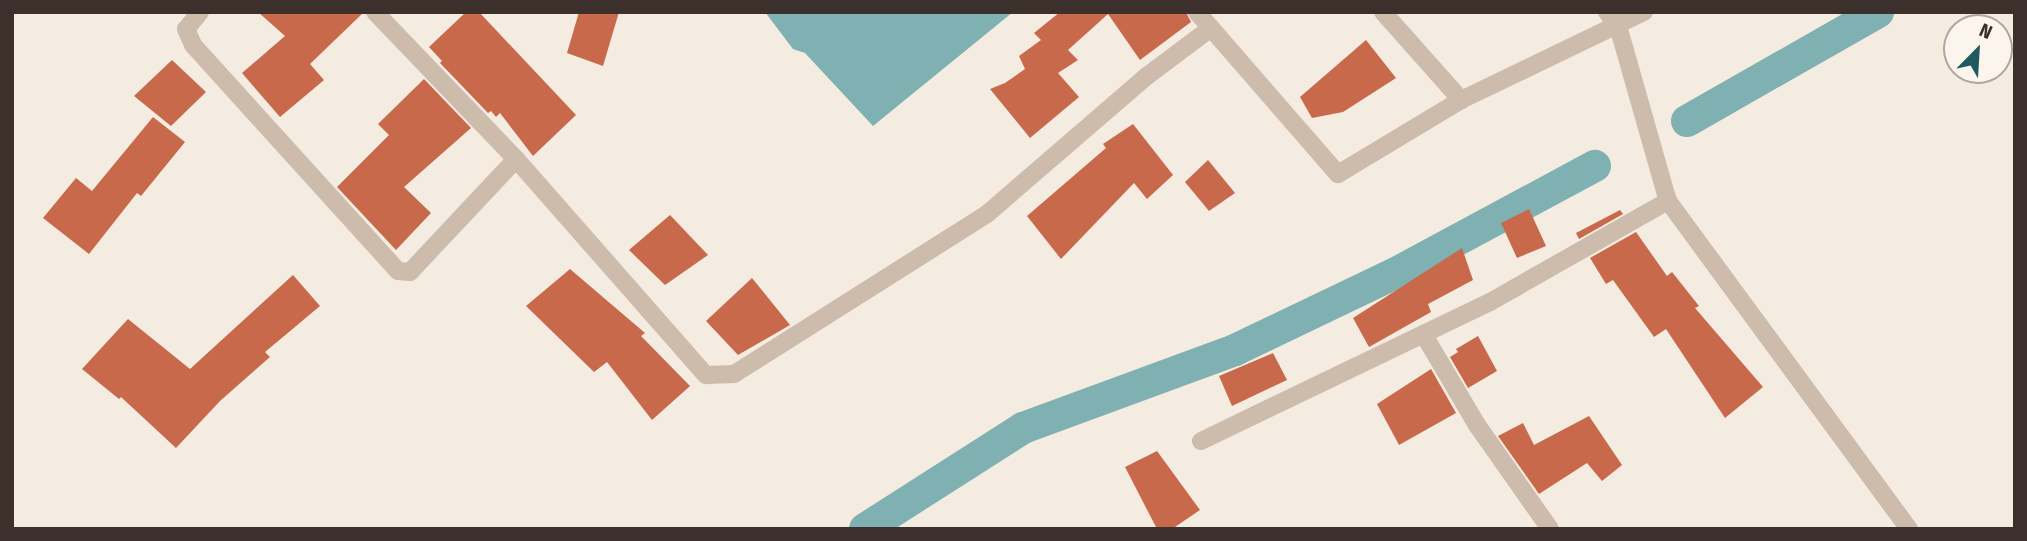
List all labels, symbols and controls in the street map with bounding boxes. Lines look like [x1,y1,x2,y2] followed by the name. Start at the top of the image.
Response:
[1943,14,2013,84] north arrow
[1976,18,1996,44] text: N

